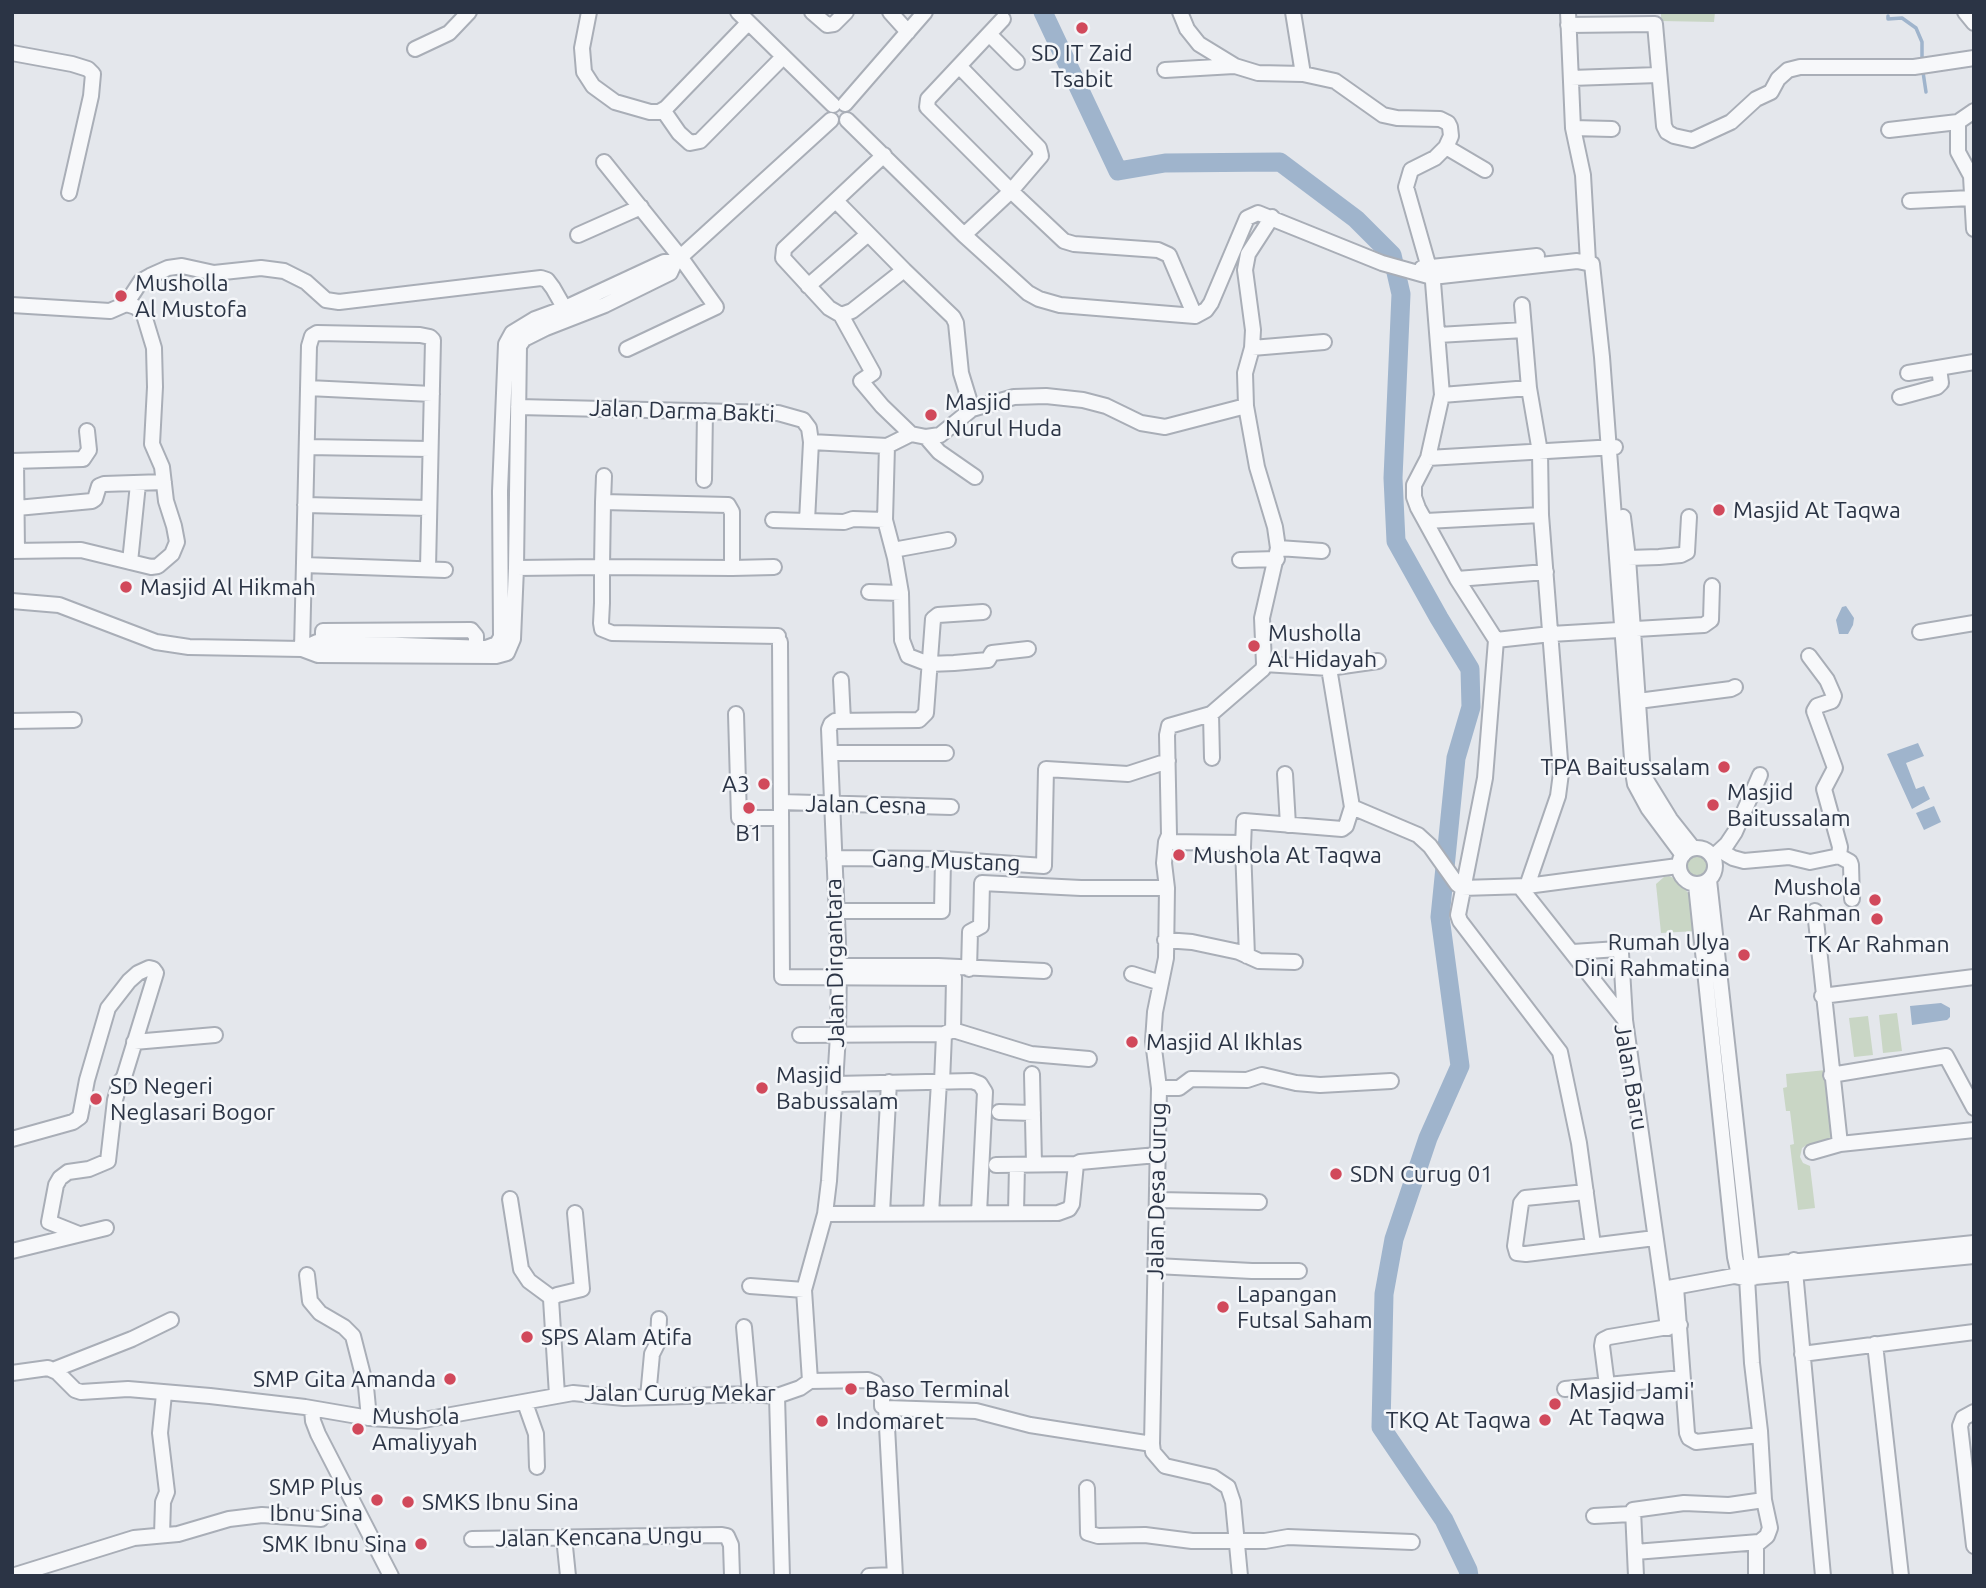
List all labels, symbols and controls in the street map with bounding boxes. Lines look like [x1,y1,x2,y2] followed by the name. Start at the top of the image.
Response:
[1074,20,1090,36] marker: SD IT Zaid Tsabit
[1031,39,1133,93] place label: SD IT Zaid Tsabit
[135,269,247,323] place label: Musholla Al Mustofa
[113,288,129,304] marker: Musholla Al Mustofa
[945,388,1062,442] place label: Masjid Nurul Huda
[589,394,775,428] street label: Jalan Darma Bakti
[923,407,939,423] marker: Masjid Nurul Huda
[1733,496,1901,524] place label: Masjid At Taqwa
[1711,502,1727,518] marker: Masjid At Taqwa
[140,573,316,601] place label: Masjid Al Hikmah
[118,579,134,595] marker: Masjid Al Hikmah
[1268,619,1377,673] place label: Musholla Al Hidayah
[1246,638,1262,654] marker: Musholla Al Hidayah
[1540,753,1710,781] place label: TPA Baitussalam
[1716,759,1732,775] marker: TPA Baitussalam
[722,770,750,798] place label: A3
[756,776,772,792] marker: A3
[1727,778,1851,832] place label: Masjid Baitussalam
[805,790,927,820] street label: Jalan Cesna
[1705,797,1721,813] marker: Masjid Baitussalam
[741,800,757,816] marker: B1
[735,819,763,847] place label: B1
[1193,841,1382,869] place label: Mushola At Taqwa
[871,845,1021,877] street label: Gang Mustang
[1171,847,1187,863] marker: Mushola At Taqwa
[1748,873,1861,927] place label: Mushola Ar Rahman
[820,878,850,1048] street label: Jalan Dirgantara
[1867,892,1883,908] marker: Mushola Ar Rahman
[1869,911,1885,927] marker: TK Ar Rahman
[1574,928,1730,982] place label: Rumah Ulya Dini Rahmatina
[1804,930,1950,958] place label: TK Ar Rahman
[1736,947,1752,963] marker: Rumah Ulya Dini Rahmatina
[1608,1022,1654,1132] street label: Jalan Baru
[1146,1028,1302,1056] place label: Masjid Al Ikhlas
[1124,1034,1140,1050] marker: Masjid Al Ikhlas
[776,1061,899,1115] place label: Masjid Babussalam
[110,1072,275,1126] place label: SD Negeri Neglasari Bogor
[754,1080,770,1096] marker: Masjid Babussalam
[88,1091,104,1107] marker: SD Negeri Neglasari Bogor
[1142,1102,1172,1280] street label: Jalan Desa Curug
[1350,1160,1493,1188] place label: SDN Curug 01
[1328,1166,1344,1182] marker: SDN Curug 01
[1237,1280,1373,1334] place label: Lapangan Futsal Saham
[1215,1299,1231,1315] marker: Lapangan Futsal Saham
[541,1323,692,1351] place label: SPS Alam Atifa
[519,1329,535,1345] marker: SPS Alam Atifa
[253,1365,436,1393] place label: SMP Gita Amanda
[442,1371,458,1387] marker: SMP Gita Amanda
[865,1375,1010,1403] place label: Baso Terminal
[1569,1377,1695,1431] place label: Masjid Jami' At Taqwa
[584,1379,776,1407] street label: Jalan Curug Mekar
[843,1381,859,1397] marker: Baso Terminal
[1547,1396,1563,1412] marker: Masjid Jami' At Taqwa
[372,1402,478,1456] place label: Mushola Amaliyyah
[1386,1406,1531,1434] place label: TKQ At Taqwa
[836,1407,944,1435] place label: Indomaret
[1537,1412,1553,1428] marker: TKQ At Taqwa
[814,1413,830,1429] marker: Indomaret
[350,1421,366,1437] marker: Mushola Amaliyyah
[269,1473,363,1527] place label: SMP Plus Ibnu Sina
[422,1488,579,1516] place label: SMKS Ibnu Sina
[369,1492,385,1508] marker: SMP Plus Ibnu Sina
[400,1494,416,1510] marker: SMKS Ibnu Sina
[495,1521,703,1553] street label: Jalan Kencana Ungu
[262,1530,407,1558] place label: SMK Ibnu Sina
[413,1536,429,1552] marker: SMK Ibnu Sina

